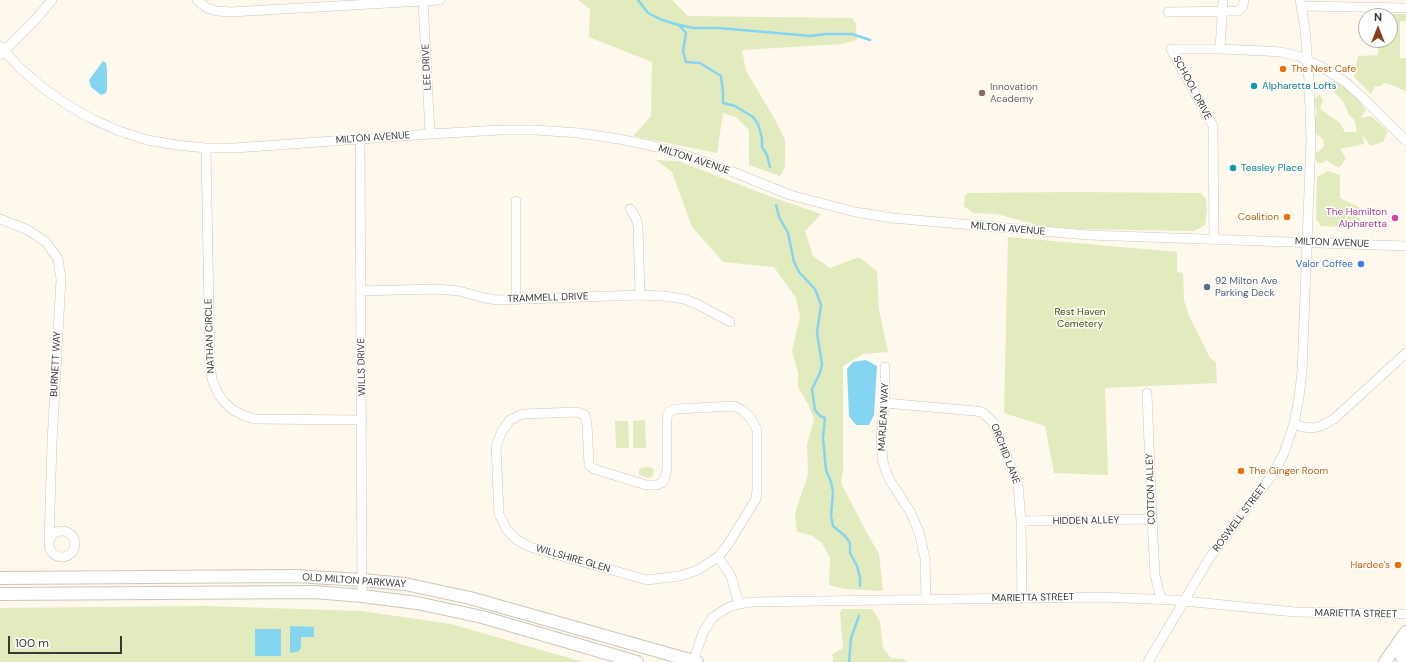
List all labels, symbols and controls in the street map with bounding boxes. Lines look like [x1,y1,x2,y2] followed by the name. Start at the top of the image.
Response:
[1358,8,1398,48] north arrow
[1374,10,1382,24] text: N
[420,43,434,91] street label: LEE DRIVE
[1170,54,1214,122] street label: SCHOOL DRIVE
[1291,63,1356,75] place label: The Nest Cafe
[1278,64,1288,74] marker: The Nest Cafe
[1262,80,1337,92] place label: Alpharetta Lofts
[990,81,1038,104] place label: Innovation Academy
[1249,81,1259,91] marker: Alpharetta Lofts
[977,88,987,98] marker: Innovation Academy
[335,129,411,147] street label: MILTON AVENUE
[657,143,731,177] street label: MILTON AVENUE
[1241,162,1303,174] place label: Teasley Place
[1228,163,1238,173] marker: Teasley Place
[1326,206,1387,230] place label: The Hamilton Alpharetta
[1238,211,1279,223] place label: Coalition
[1282,212,1292,222] marker: Coalition
[1390,213,1400,223] marker: The Hamilton Alpharetta
[970,220,1046,238] street label: MILTON AVENUE
[1295,236,1369,250] street label: MILTON AVENUE
[1296,258,1353,270] place label: Valor Coffee
[1356,259,1366,269] marker: Valor Coffee
[1215,275,1278,298] place label: 92 Milton Ave Parking Deck
[1202,282,1212,292] marker: 92 Milton Ave Parking Deck
[507,291,589,305] street label: TRAMMELL DRIVE
[203,298,217,374] street label: NATHAN CIRCLE
[1054,306,1106,330] park label: Rest Haven Cemetery
[48,331,64,397] street label: BURNETT WAY
[355,338,369,396] street label: WILLS DRIVE
[876,382,892,452] street label: MARJEAN WAY
[988,422,1022,486] street label: ORCHID LANE
[1144,453,1158,525] street label: COTTON ALLEY
[1249,465,1328,477] place label: The Ginger Room
[1236,466,1246,476] marker: The Ginger Room
[1211,482,1269,554] street label: ROSWELL STREET
[1053,514,1119,528] street label: HIDDEN ALLEY
[534,543,612,575] street label: WILLSHIRE GLEN
[1350,559,1390,571] place label: Hardee's
[1393,560,1403,570] marker: Hardee's
[302,571,406,591] street label: OLD MILTON PARKWAY
[992,591,1074,605] street label: MARIETTA STREET
[1315,607,1397,621] street label: MARIETTA STREET
[10,628,124,654] scale bar
[15,635,49,651] text: 100 m

